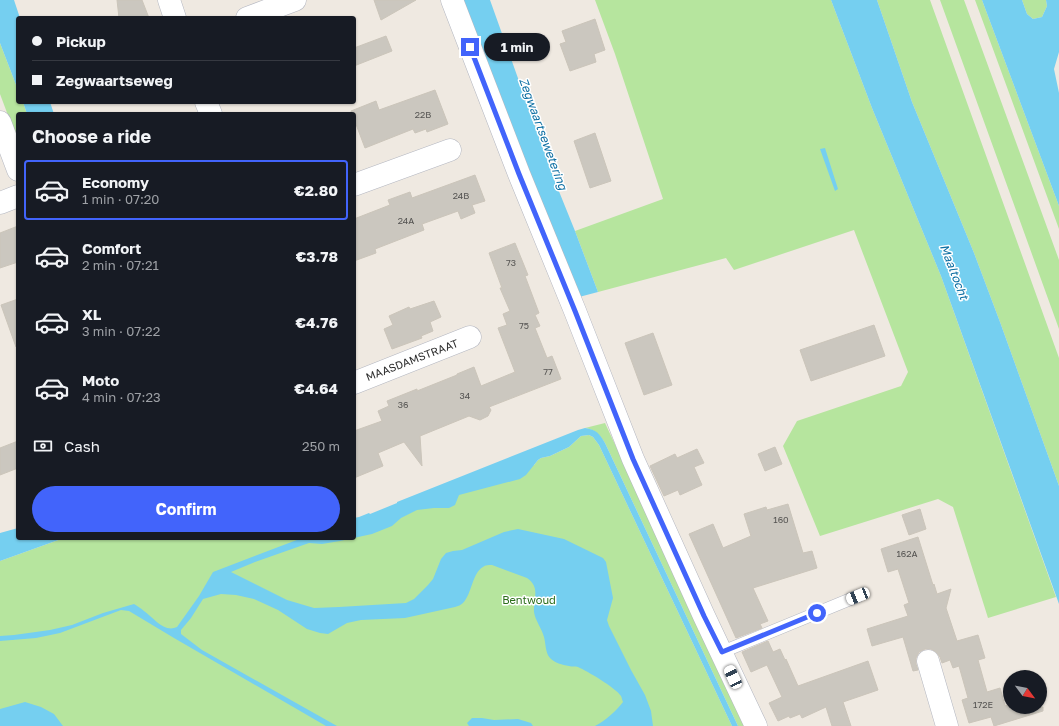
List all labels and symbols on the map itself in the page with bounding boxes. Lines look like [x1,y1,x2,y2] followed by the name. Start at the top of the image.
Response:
[484,33,550,61] callout: 1 min
[461,38,479,56] route end
[516,76,571,193] water label: Zegwaartsewetering
[415,109,431,120] house number: 22B
[453,190,469,201] house number: 24B
[398,215,414,226] house number: 24A
[937,242,972,303] water label: Maaltocht
[506,257,516,268] house number: 73
[519,320,529,331] house number: 75
[364,336,460,383] street label: MAASDAMSTRAAT
[543,366,553,377] house number: 77
[460,390,471,401] house number: 34
[398,399,408,410] house number: 36
[773,514,789,525] house number: 160
[896,548,918,559] house number: 162A
[845,586,871,606] car
[502,593,556,606] park label: Bentwoud
[808,604,826,622] route start
[722,664,744,690] car
[1003,670,1047,714] north arrow
[973,699,993,710] house number: 172E

